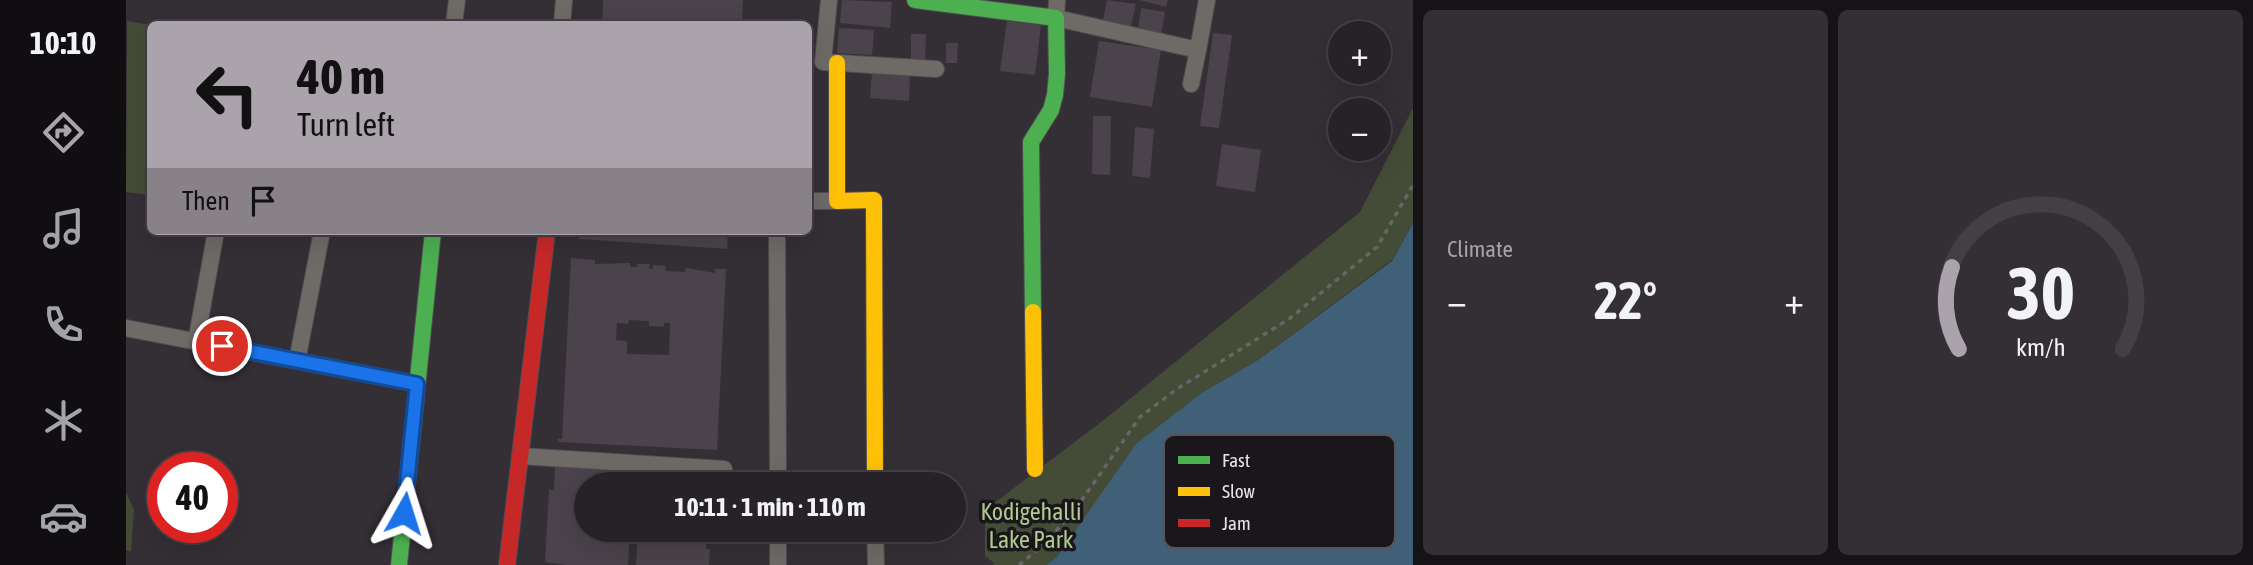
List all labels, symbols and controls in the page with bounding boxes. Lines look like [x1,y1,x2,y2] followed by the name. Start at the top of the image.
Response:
[1328,21,1391,161] map controls
[1328,21,1391,84] button: +
[30,24,96,61] text: 10:10
[297,48,385,104] text: 40 m
[182,49,273,140] icon: left
[1328,98,1391,161] button: −
[297,106,395,143] text: Turn left
[39,108,88,157] icon: directions
[244,182,282,220] icon: arrive
[182,186,230,216] text: Then
[39,204,88,253] icon: music
[1447,236,1513,262] text: Climate
[2006,251,2075,334] text: 30
[1594,270,1657,330] text: 22°
[1447,279,1467,322] text: −
[1784,279,1804,322] text: +
[39,300,88,349] icon: phone
[192,316,252,376] pin
[203,327,241,365] icon: arrive
[2016,332,2065,360] text: km/h
[39,396,88,445] icon: climate
[1164,435,1395,548] legend
[1222,449,1250,471] text: Fast
[147,452,238,543] speed limit sign: 40
[367,476,441,550] position arrow
[1222,480,1256,502] text: Slow
[39,492,88,541] icon: car
[674,492,866,522] text: 10:11 · 1 min · 110 m
[980,498,1082,553] park label: Kodigehalli Lake Park
[1222,512,1251,534] text: Jam

